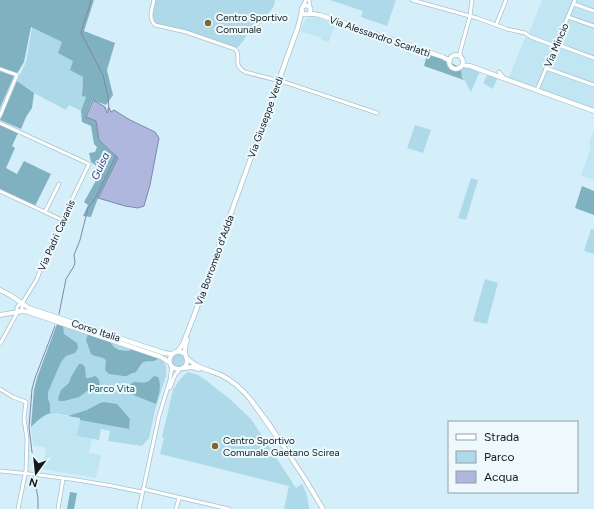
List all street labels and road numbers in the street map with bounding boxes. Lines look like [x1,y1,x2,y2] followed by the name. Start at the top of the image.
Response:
[328,13,432,60] street label: Via Alessandro Scarlatti
[541,21,572,69] street label: Via Mincio
[245,75,286,160] street label: Via Giuseppe Verdi
[35,197,78,273] street label: Via Padri Cavanis
[192,213,237,307] street label: Via Borromeo d'Adda
[70,316,122,344] street label: Corso Italia

